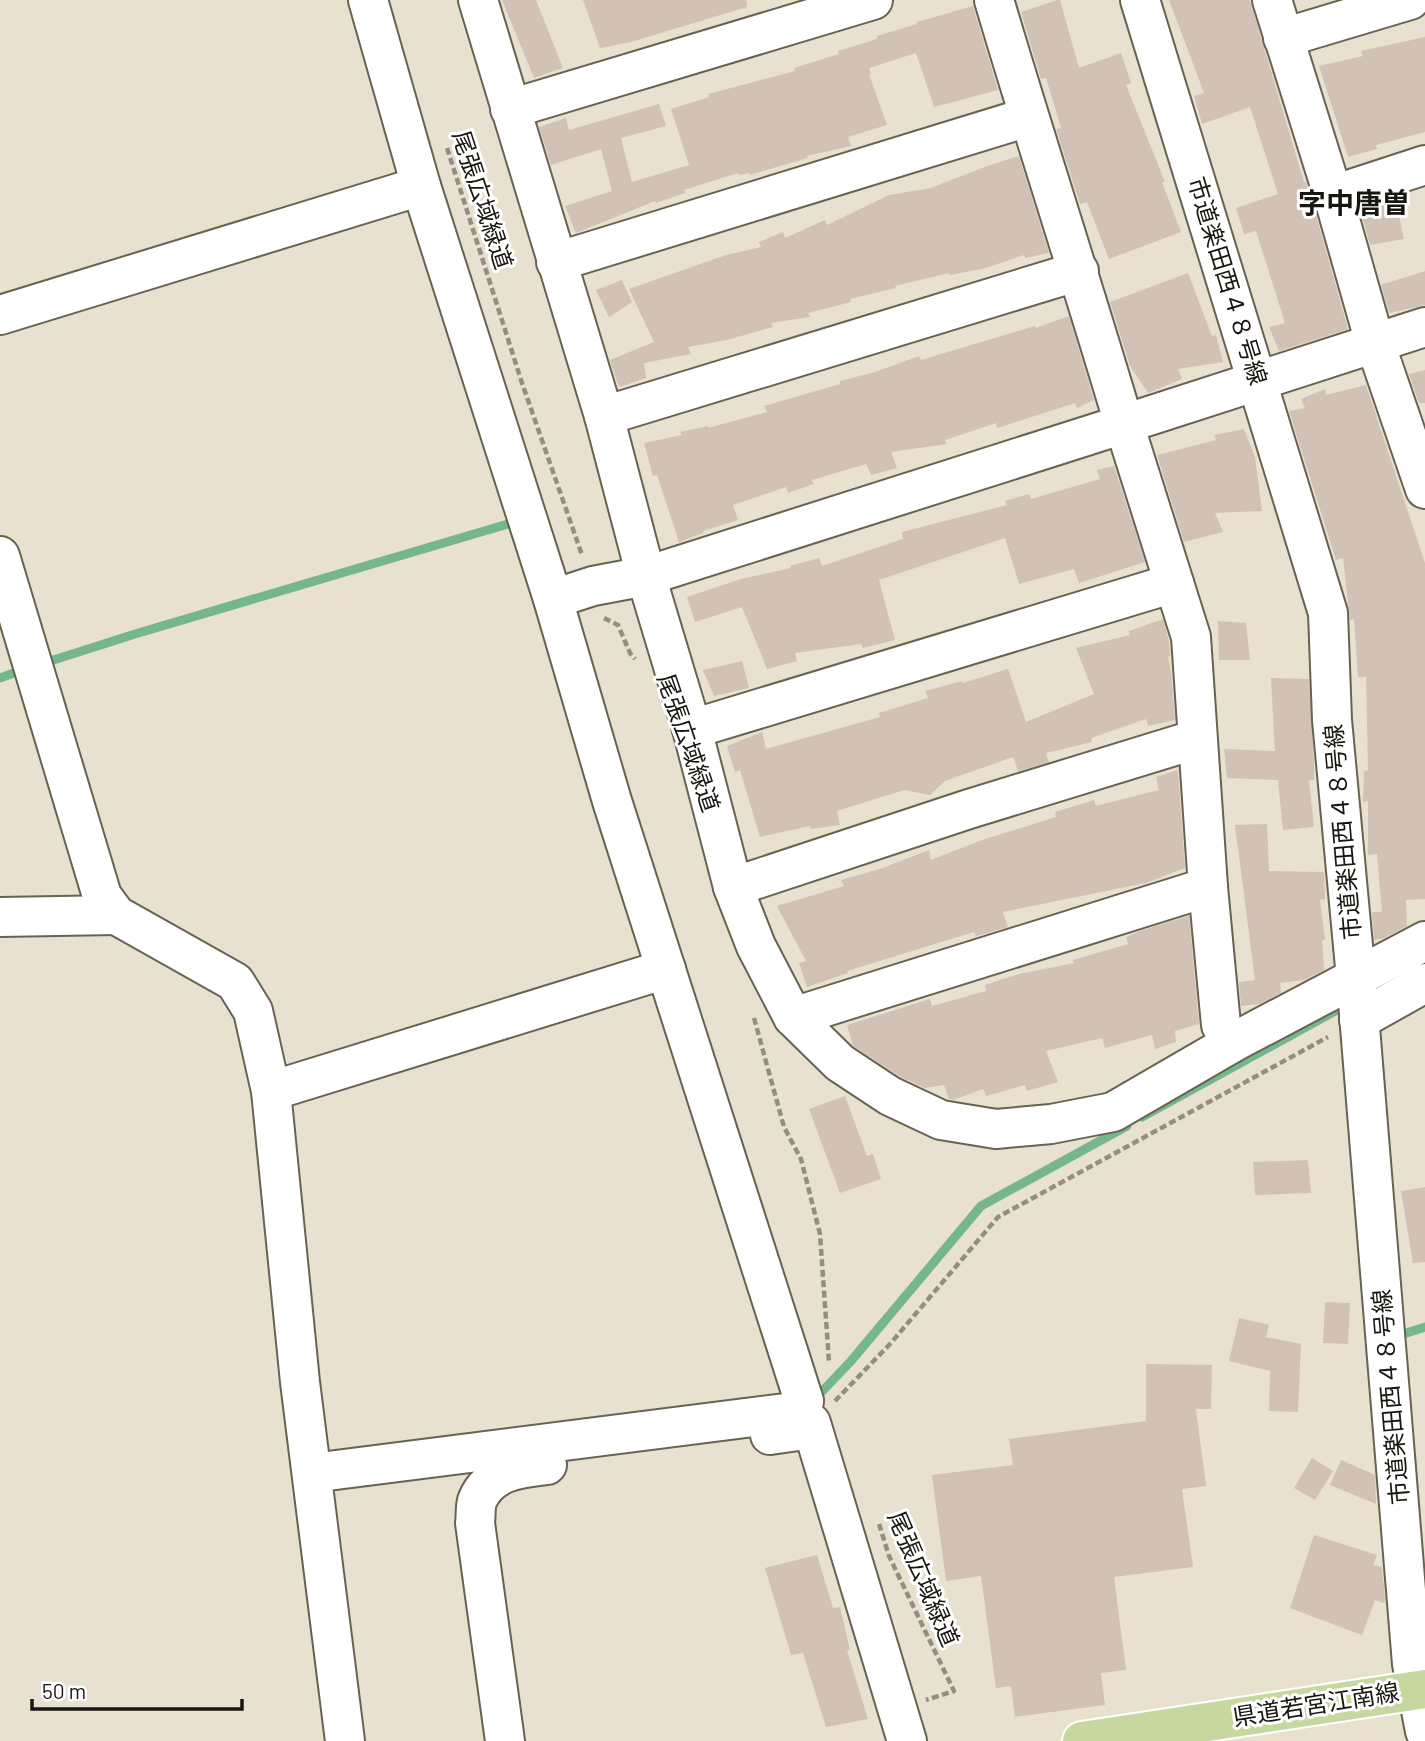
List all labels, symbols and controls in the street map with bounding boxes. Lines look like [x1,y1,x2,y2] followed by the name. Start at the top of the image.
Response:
[447,127,519,272] street label: 尾張広域緑道
[1183,173,1274,388] street label: 市道楽田西４８号線
[1298,185,1410,219] district label: 字中唐曽
[652,670,727,815] street label: 尾張広域緑道
[1318,723,1365,941] street label: 市道楽田西４８号線
[1366,1288,1413,1506] street label: 市道楽田西４８号線
[883,1506,966,1650] street label: 尾張広域緑道
[32,1668,242,1712] scale bar
[1231,1676,1401,1731] street label: 県道若宮江南線
[42,1678,86,1703] text: 50 m

